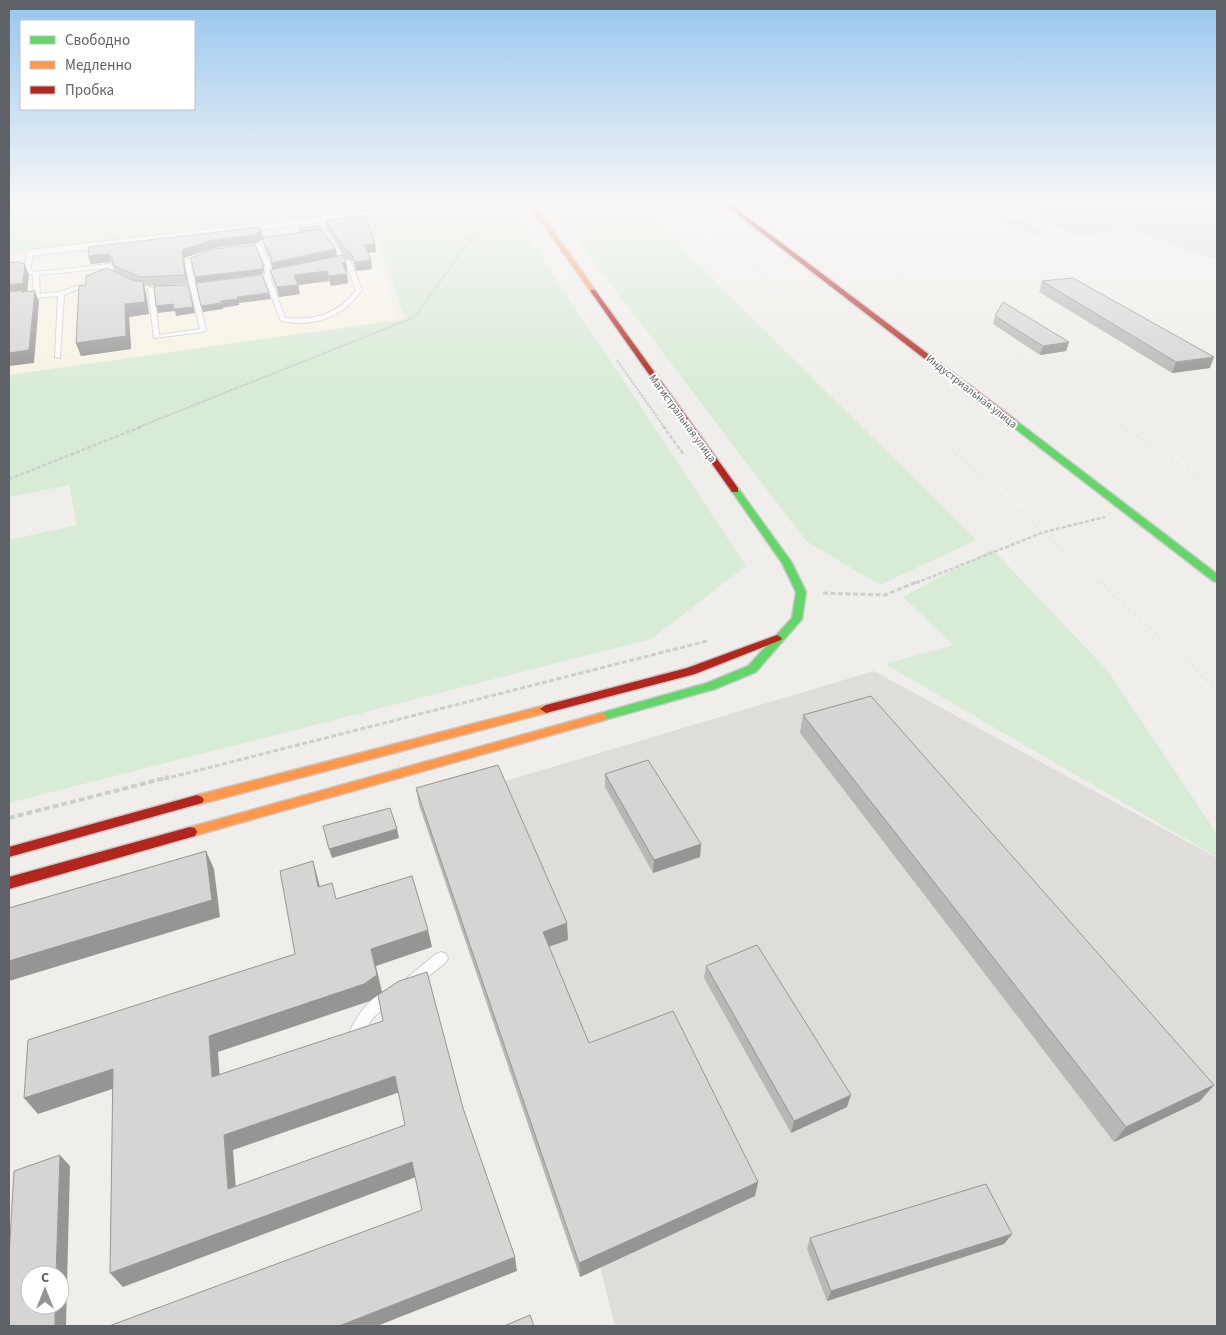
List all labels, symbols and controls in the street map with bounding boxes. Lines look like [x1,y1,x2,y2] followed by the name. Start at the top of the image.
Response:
[20,20,195,110] legend
[65,30,130,51] text: Свободно
[65,55,132,76] text: Медленно
[65,80,114,101] text: Пробка
[923,351,1020,432] street label: Индустриальная улица
[646,371,720,465] street label: Магистральная улица
[20,1265,70,1315] north arrow
[41,1268,49,1288] text: С

